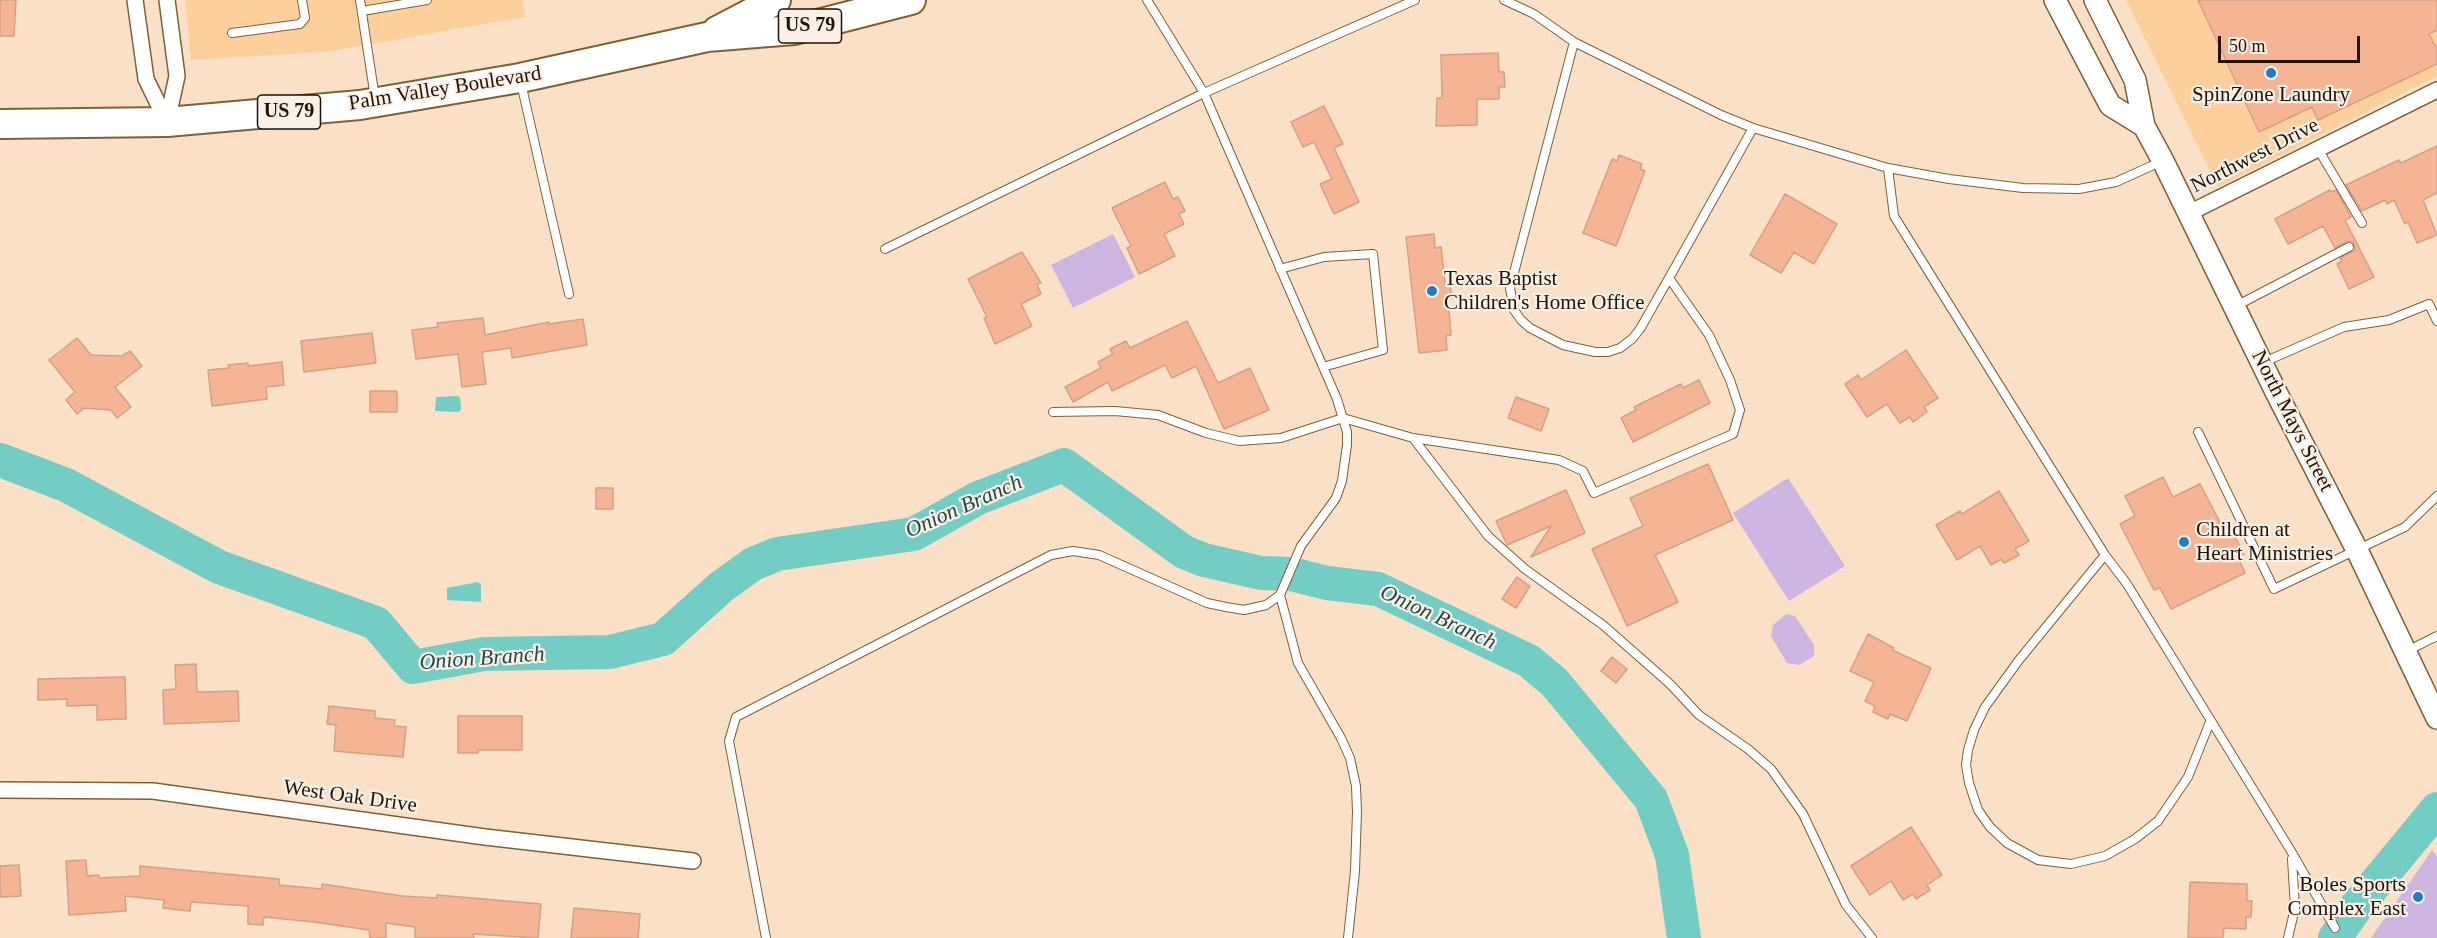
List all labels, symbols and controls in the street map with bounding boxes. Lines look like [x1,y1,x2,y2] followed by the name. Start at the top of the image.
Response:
[778,9,842,43] road number: US 79
[2221,24,2364,62] scale bar
[2229,36,2266,56] text: 50 m
[347,61,543,117] street label: Palm Valley Boulevard
[2264,66,2278,80] marker: SpinZone Laundry
[2192,82,2350,108] place label: SpinZone Laundry
[258,95,320,129] road number: US 79
[2187,113,2323,199] street label: Northwest Drive
[1444,266,1645,316] place label: Texas Baptist Children's Home Office
[1425,284,1439,298] marker: Texas Baptist Children's Home Office
[2246,346,2338,496] street label: North Mays Street
[901,469,1027,545] water label: Onion Branch
[2196,517,2333,567] place label: Children at Heart Ministries
[2177,535,2191,549] marker: Children at Heart Ministries
[1376,580,1500,656] water label: Onion Branch
[419,641,545,677] water label: Onion Branch
[282,775,418,819] street label: West Oak Drive
[2288,872,2406,922] place label: Boles Sports Complex East
[2411,890,2425,904] marker: Boles Sports Complex East

